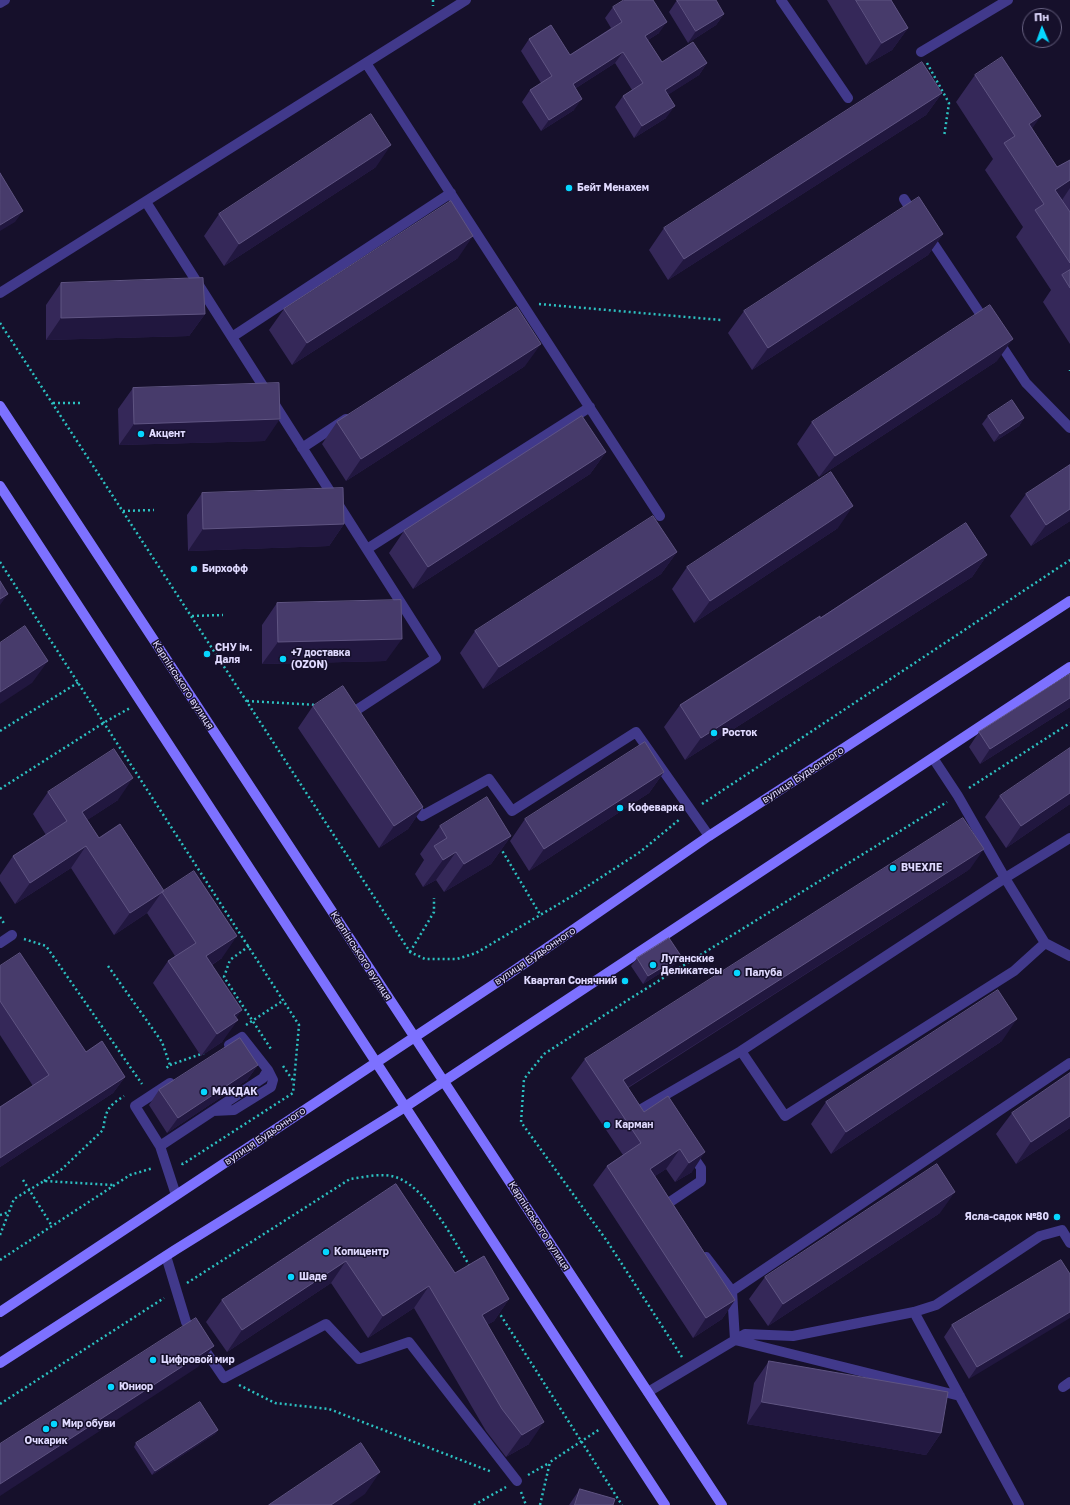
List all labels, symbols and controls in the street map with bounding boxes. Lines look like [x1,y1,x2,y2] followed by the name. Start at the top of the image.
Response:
[1022,8,1062,48] north arrow
[1034,10,1049,23] text: Пн
[577,182,649,194] place label: Бейт Менахем
[564,183,574,193] marker: Бейт Менахем
[149,428,185,440] place label: Акцент
[136,429,146,439] marker: Акцент
[202,563,248,575] place label: Бирхофф
[189,564,199,574] marker: Бирхофф
[150,638,216,732] street label: Карпінського вулиця
[215,642,252,666] place label: СНУ ім. Даля
[291,647,350,670] place label: +7 доставка (OZON)
[202,649,212,659] marker: СНУ ім. Даля
[278,654,288,664] marker: +7 доставка (OZON)
[722,727,757,739] place label: Росток
[709,728,719,738] marker: Росток
[760,744,846,806] street label: вулиця Будьонного
[628,802,684,814] place label: Кофеварка
[615,803,625,813] marker: Кофеварка
[901,862,942,874] place label: ВЧЕХЛЕ
[888,863,898,873] marker: ВЧЕХЛЕ
[328,909,394,1003] street label: Карпінського вулиця
[492,924,578,988] street label: вулиця Будьонного
[661,953,722,976] place label: Луганские Деликатесы
[648,960,658,970] marker: Луганские Деликатесы
[745,967,782,979] place label: Палуба
[732,968,742,978] marker: Палуба
[524,975,617,987] place label: Квартал Сонячний
[620,976,630,986] marker: Квартал Сонячний
[212,1086,258,1098] place label: МАКДАК
[199,1087,209,1097] marker: МАКДАК
[222,1104,308,1168] street label: вулиця Будьонного
[615,1119,653,1131] place label: Карман
[602,1120,612,1130] marker: Карман
[506,1179,572,1273] street label: Карпінського вулиця
[965,1211,1049,1223] place label: Ясла-садок №80
[1052,1212,1062,1222] marker: Ясла-садок №80
[334,1246,389,1258] place label: Копицентр
[321,1247,331,1257] marker: Копицентр
[299,1271,327,1283] place label: Шаде
[286,1272,296,1282] marker: Шаде
[161,1354,235,1366] place label: Цифровой мир
[148,1355,158,1365] marker: Цифровой мир
[119,1381,153,1393] place label: Юниор
[106,1382,116,1392] marker: Юниор
[62,1418,115,1430] place label: Мир обуви
[49,1419,59,1429] marker: Мир обуви
[41,1424,51,1434] marker: Очкарик
[24,1435,68,1447] place label: Очкарик

